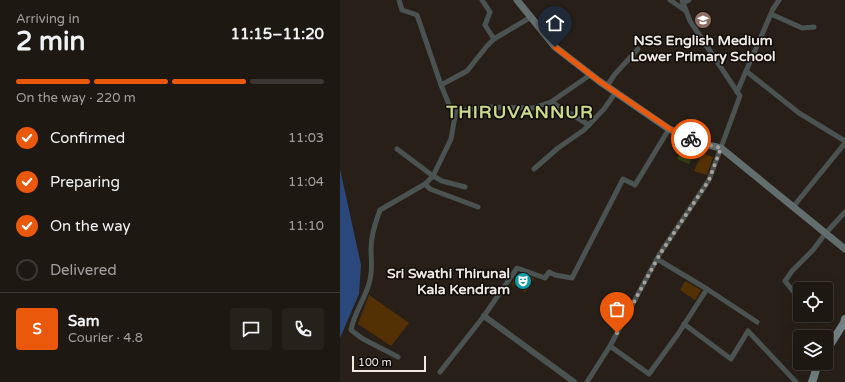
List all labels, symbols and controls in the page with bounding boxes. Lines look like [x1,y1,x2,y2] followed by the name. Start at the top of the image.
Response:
[538,6,572,47] pin
[693,10,713,30] school or university icon: NSS English Medium Lower Primary School
[16,11,80,27] text: Arriving in
[544,12,566,34] icon: home
[231,25,324,43] text: 11:15–11:20
[16,26,85,57] text: 2 min
[631,32,775,65] place label: NSS English Medium Lower Primary School
[16,90,136,106] text: On the way · 220 m
[445,101,594,123] district label: THIRUVANNUR
[671,119,711,159] courier
[16,127,38,149] icon: check
[680,128,702,150] icon: bike
[50,129,125,147] text: Confirmed
[288,130,324,146] text: 11:03
[16,171,38,193] icon: check
[50,173,120,191] text: Preparing
[288,174,324,190] text: 11:04
[16,215,38,237] icon: check
[50,217,130,235] text: On the way
[288,218,324,234] text: 11:10
[50,261,117,279] text: Delivered
[387,265,510,298] place label: Sri Swathi Thirunal Kala Kendram
[513,271,533,291] theatre icon: Sri Swathi Thirunal Kala Kendram
[793,282,833,370] map controls
[793,282,833,322] button: locate
[600,292,634,333] pin
[606,298,628,320] icon: bag
[230,308,272,350] button: chat
[282,308,324,350] button: phone
[68,312,99,330] text: Sam
[32,320,42,338] text: S
[68,330,143,346] text: Courier · 4.8
[793,330,833,370] button: layers
[352,354,426,373] scale bar
[358,356,392,369] text: 100 m

